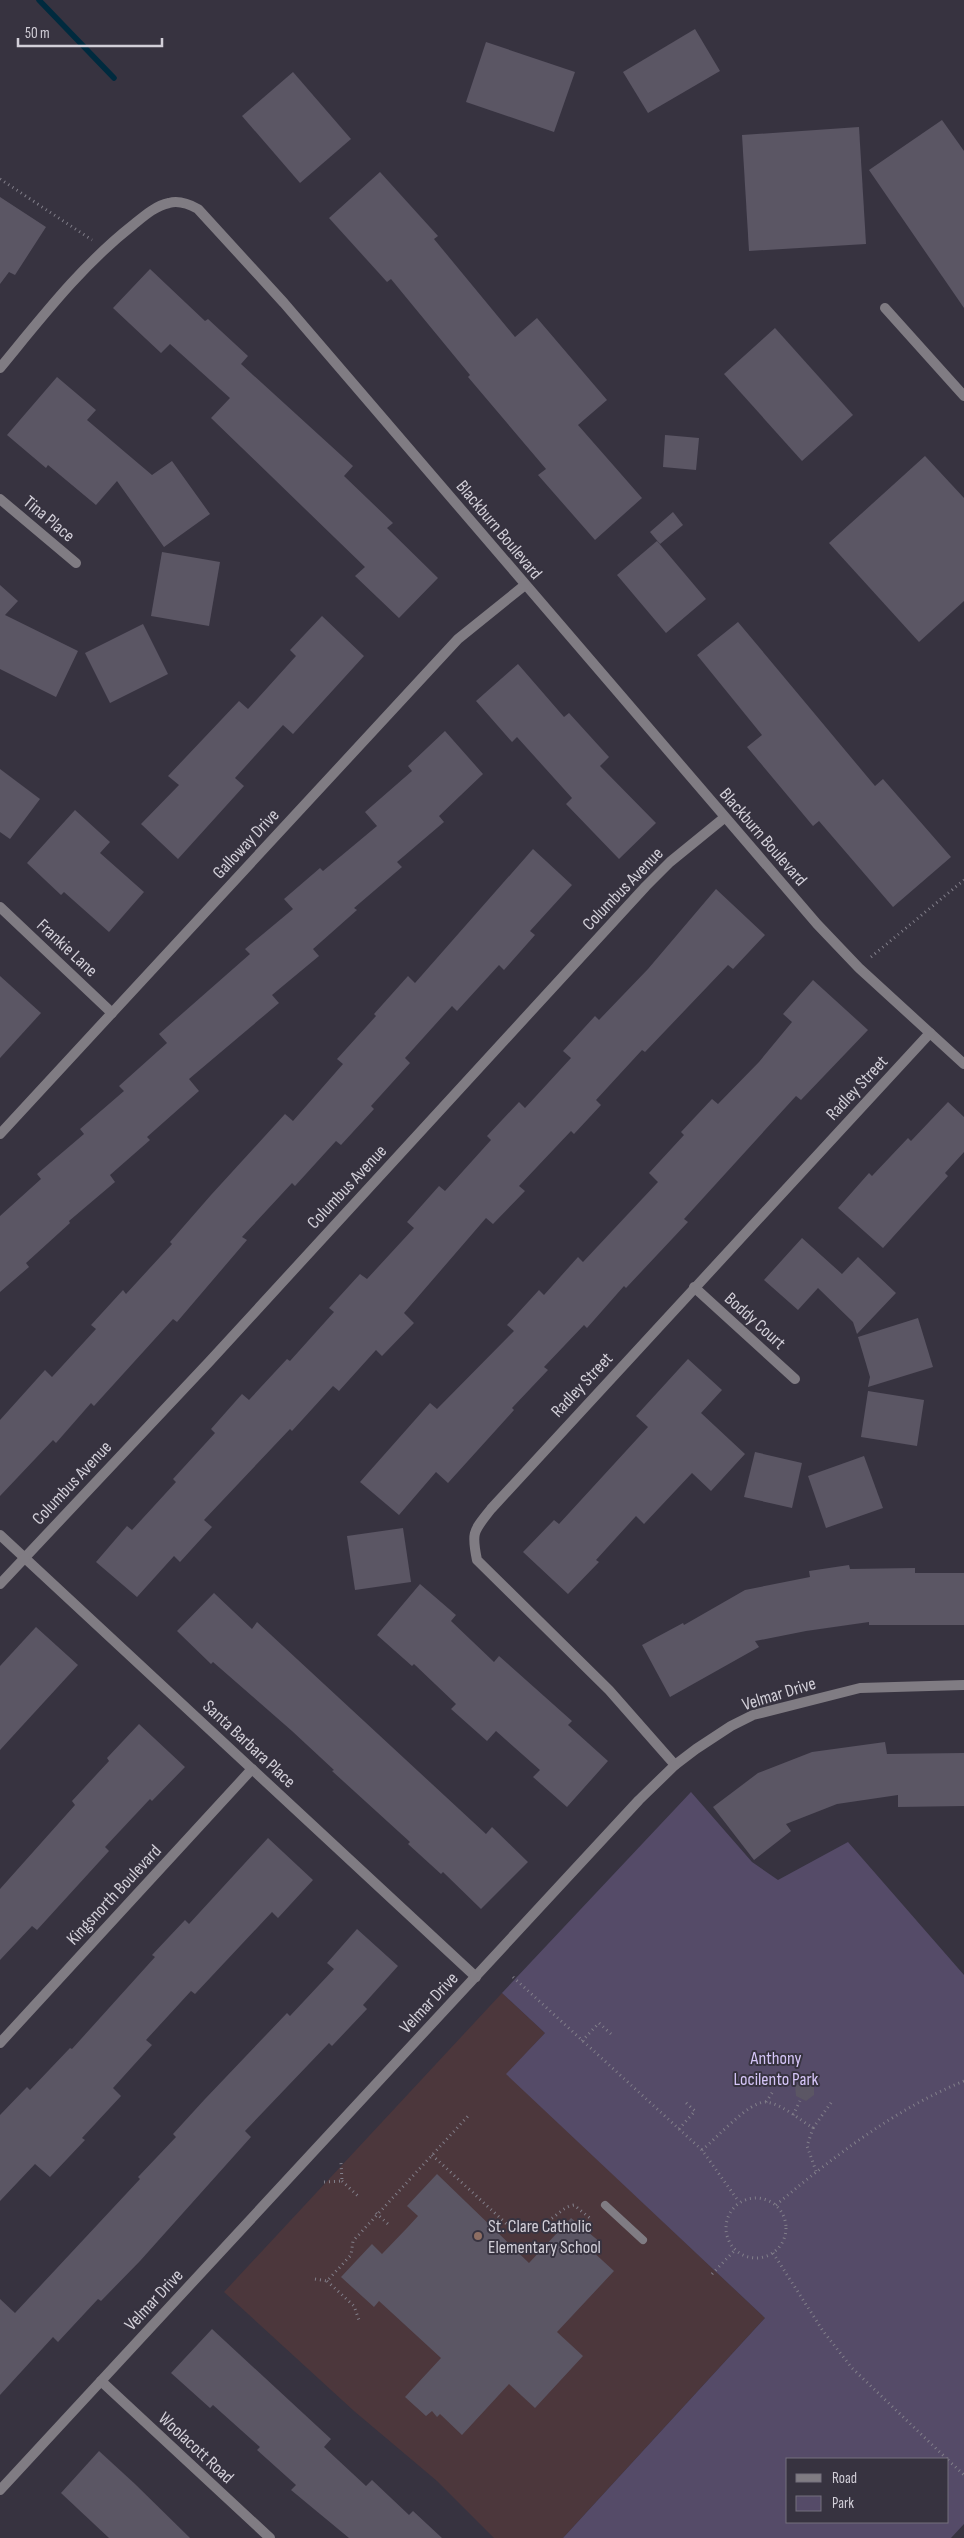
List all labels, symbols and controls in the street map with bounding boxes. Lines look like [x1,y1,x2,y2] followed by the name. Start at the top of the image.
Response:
[18,15,161,47] scale bar
[25,24,50,43] text: 50 m
[452,476,546,584] street label: Blackburn Boulevard
[19,492,79,546] street label: Tina Place
[715,784,811,890] street label: Blackburn Boulevard
[208,805,284,883] street label: Galloway Drive
[578,843,668,935] street label: Columbus Avenue
[32,915,102,981] street label: Frankie Lane
[822,1051,893,1125] street label: Radley Street
[303,1141,391,1233] street label: Columbus Avenue
[720,1288,790,1354] street label: Boddy Court
[547,1348,618,1422] street label: Radley Street
[28,1437,116,1529] street label: Columbus Avenue
[740,1673,818,1715] street label: Velmar Drive
[198,1696,300,1792] street label: Santa Barbara Place
[62,1841,166,1949] street label: Kingsnorth Boulevard
[395,1968,463,2038] street label: Velmar Drive
[734,2048,819,2090] park label: Anthony Locilento Park
[488,2216,601,2258] place label: St. Clare Catholic Elementary School
[472,2230,484,2242] marker: St. Clare Catholic Elementary School
[120,2265,188,2335] street label: Velmar Drive
[154,2408,238,2488] street label: Woolacott Road
[786,2458,949,2523] legend
[832,2469,857,2488] text: Road
[832,2494,854,2513] text: Park

